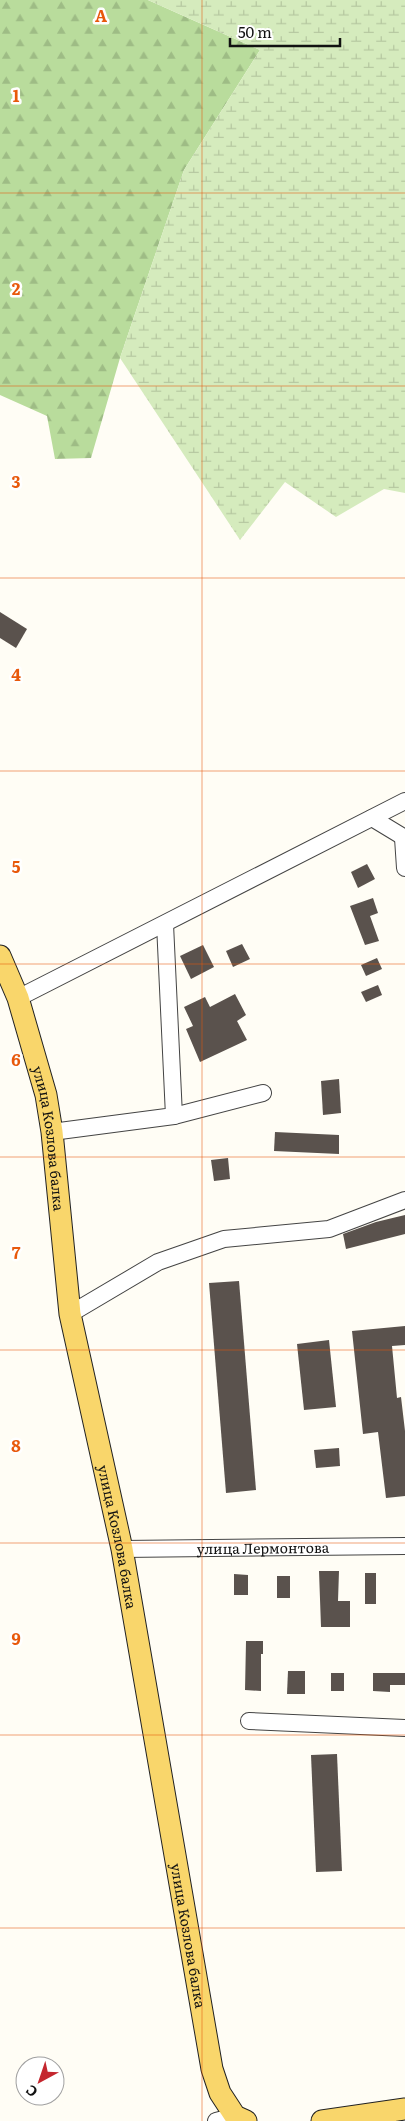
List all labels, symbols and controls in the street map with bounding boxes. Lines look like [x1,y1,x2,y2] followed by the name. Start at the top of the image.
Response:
[95,3,107,27] text: A
[230,15,340,47] scale bar
[238,20,272,43] text: 50 m
[13,83,20,107] text: 1
[12,276,21,300] text: 2
[12,469,21,493] text: 3
[11,662,21,686] text: 4
[12,854,21,878] text: 5
[11,1047,21,1071] text: 6
[28,1063,70,1212] street label: улица Козлова балка
[12,1240,21,1264] text: 7
[11,1433,21,1457] text: 8
[94,1463,142,1611] street label: улица Козлова балка
[197,1537,330,1558] street label: улица Лермонтова
[11,1626,21,1650] text: 9
[167,1862,211,2010] street label: улица Козлова балка
[15,2056,65,2106] north arrow
[21,2081,41,2103] text: С

